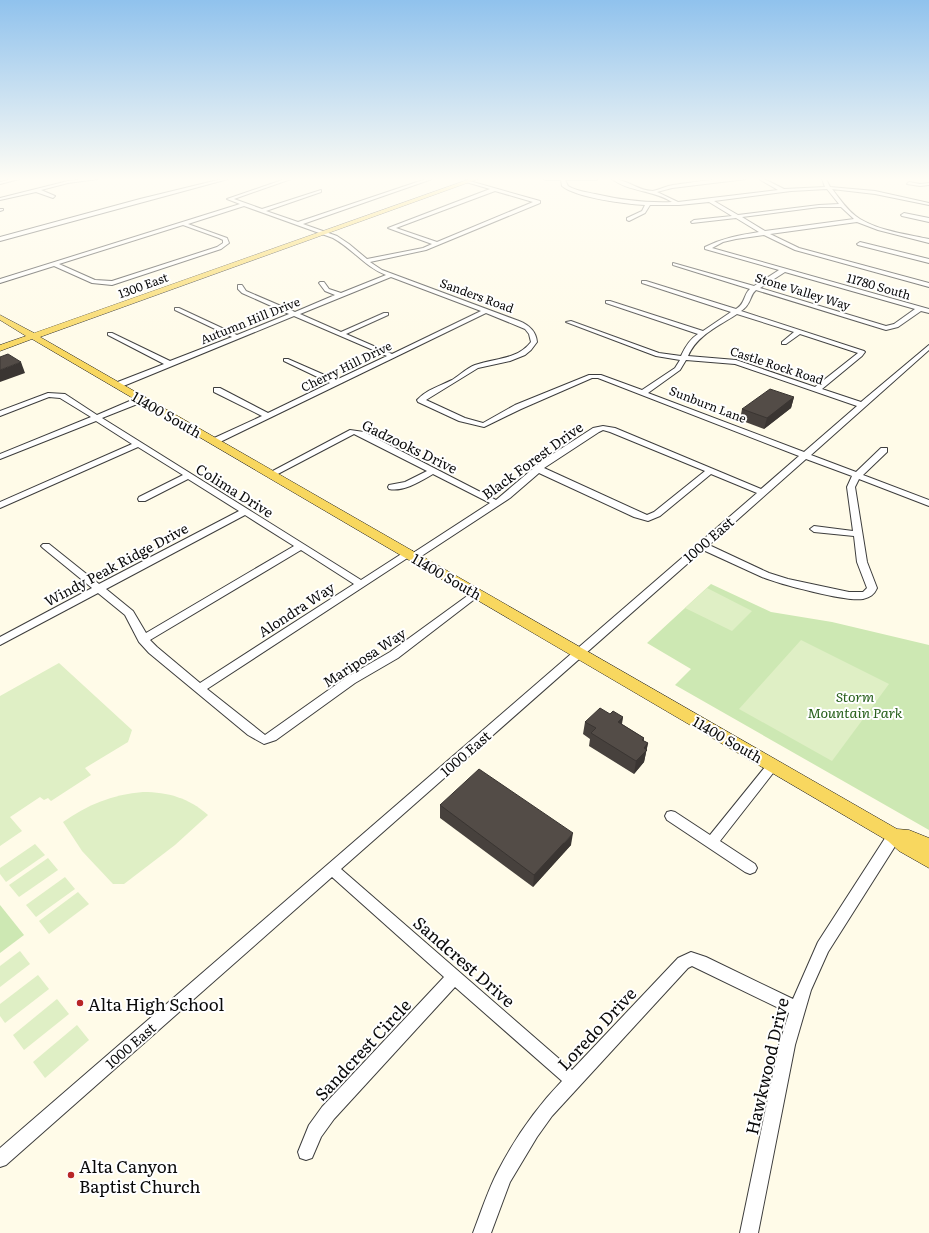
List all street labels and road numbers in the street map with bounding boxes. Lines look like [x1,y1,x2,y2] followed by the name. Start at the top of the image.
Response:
[116,268,171,302] street label: 1300 East
[753,268,853,314] street label: Stone Valley Way
[845,268,913,304] street label: 11780 South
[438,273,517,317] street label: Sanders Road
[198,292,302,348] street label: Autumn Hill Drive
[298,336,394,396] street label: Cherry Hill Drive
[728,341,827,389] street label: Castle Rock Road
[667,381,749,427] street label: Sunburn Lane
[128,386,206,442] street label: 11400 South
[359,414,461,478] street label: Gadzooks Drive
[477,416,587,504] street label: Black Forest Drive
[192,458,278,522] street label: Colima Drive
[678,511,738,567] street label: 1000 East
[41,518,191,610] street label: Windy Peak Ridge Drive
[408,548,486,604] street label: 11400 South
[254,576,339,641] street label: Alondra Way
[318,622,410,691] street label: Mariposa Way
[689,711,767,767] street label: 11400 South
[435,725,495,781] street label: 1000 East
[409,910,522,1012] street label: Sandcrest Drive
[551,981,641,1075] street label: Loredo Drive
[308,992,416,1106] street label: Sandcrest Circle
[738,995,794,1137] street label: Hawkwood Drive
[100,1017,160,1073] street label: 1000 East

